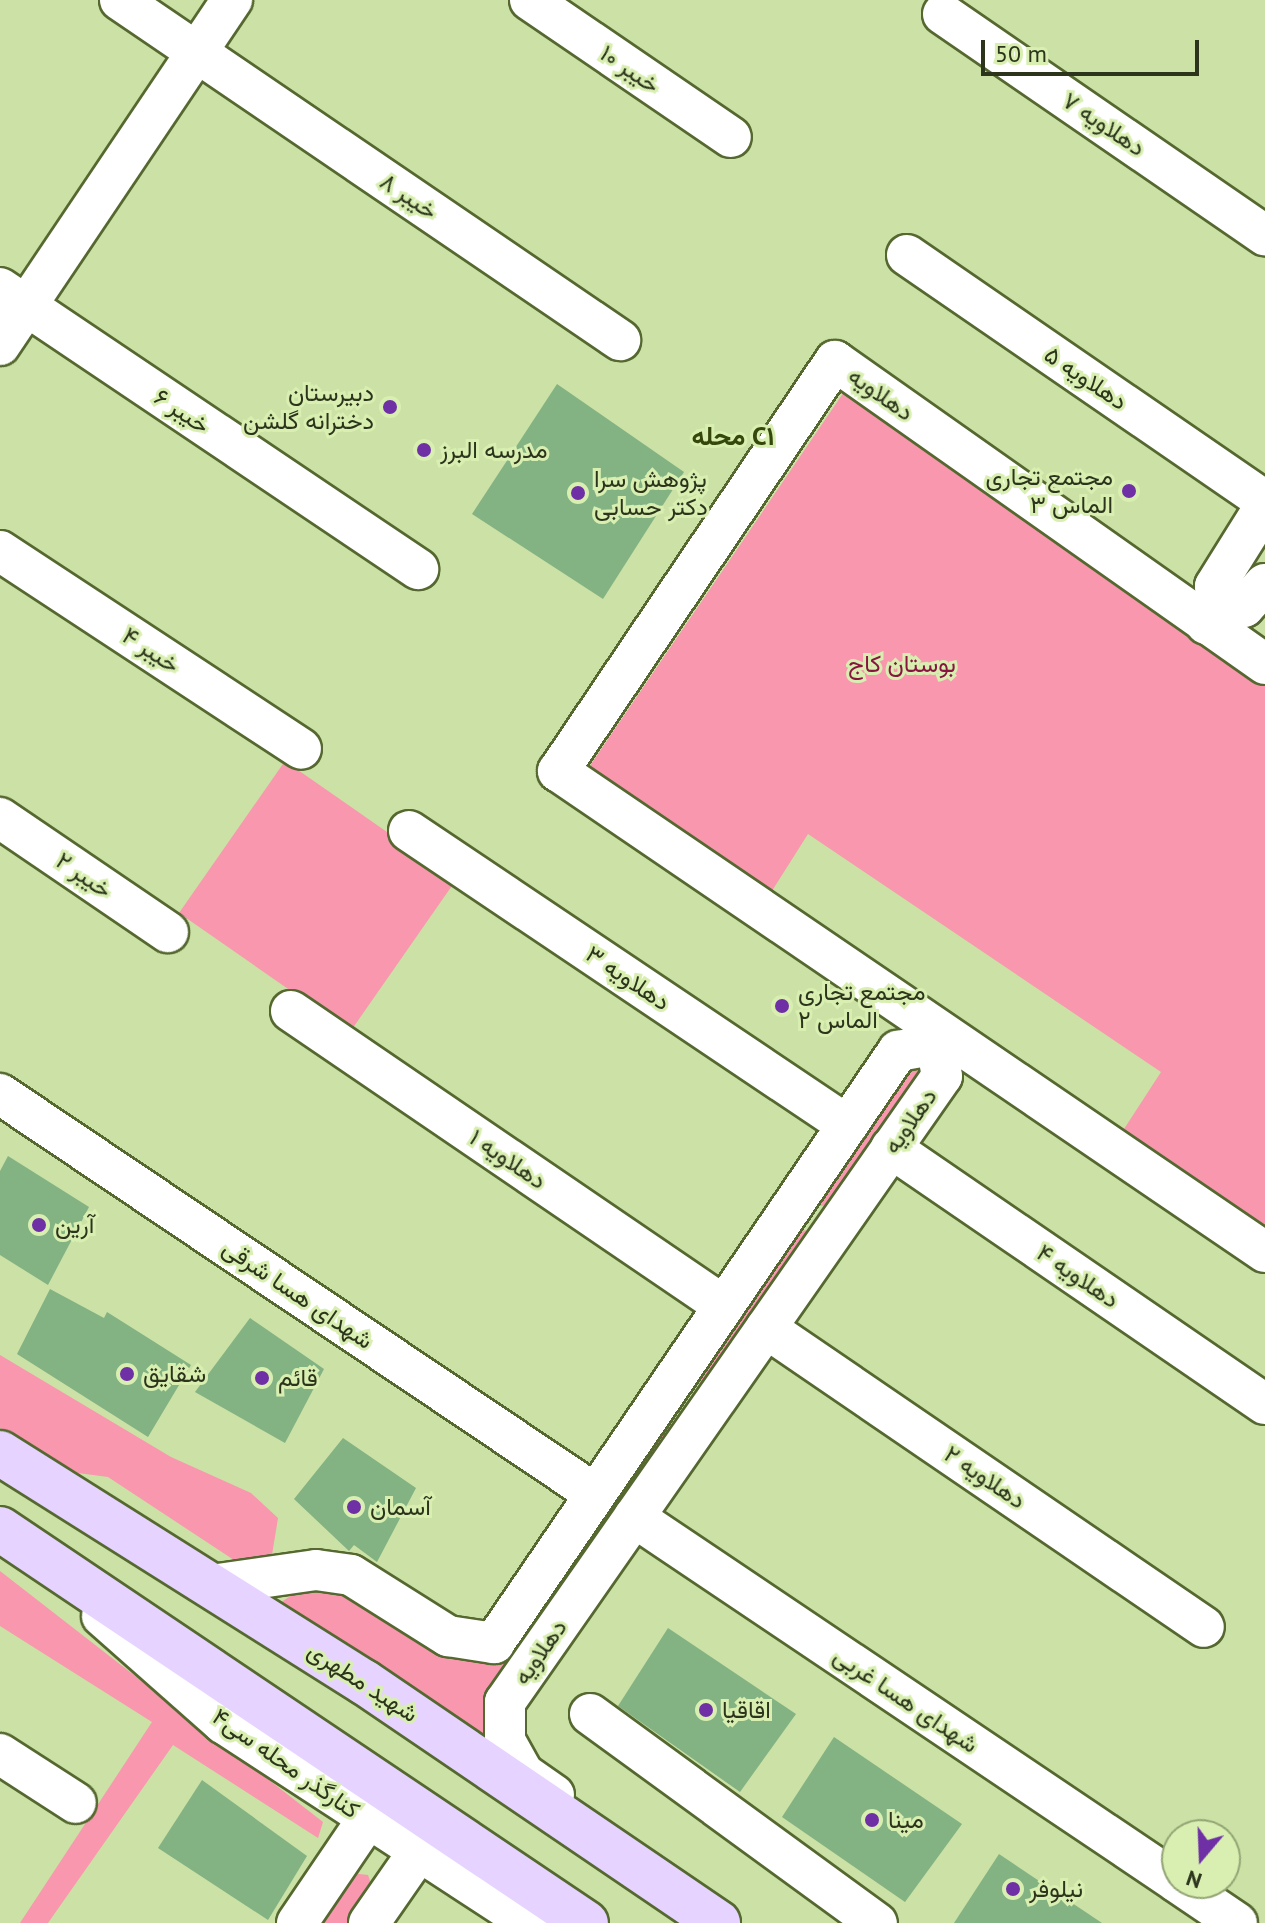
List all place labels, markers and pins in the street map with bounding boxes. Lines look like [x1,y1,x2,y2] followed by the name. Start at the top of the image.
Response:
[243,379,374,435] place label: دبیرستان دخترانه گلشن
[381,398,399,416] marker: دبیرستان دخترانه گلشن
[440,436,548,464] place label: مدرسه البرز
[415,441,433,459] marker: مدرسه البرز
[986,463,1113,519] place label: مجتمع تجاری الماس ۳
[594,465,708,521] place label: پژوهش سرا دکتر حسابی
[1120,482,1138,500] marker: مجتمع تجاری الماس ۳
[569,484,587,502] marker: پژوهش سرا دکتر حسابی
[798,978,925,1034] place label: مجتمع تجاری الماس ۲
[773,997,791,1015] marker: مجتمع تجاری الماس ۲
[55,1211,94,1239] place label: آرین
[30,1216,48,1234] marker: آرین
[143,1360,206,1388] place label: شقایق
[278,1364,318,1392] place label: قائم
[118,1365,136,1383] marker: شقایق
[253,1369,271,1387] marker: قائم
[370,1493,431,1521] place label: آسمان
[345,1498,363,1516] marker: آسمان
[722,1696,771,1724] place label: اقاقیا
[697,1701,715,1719] marker: اقاقیا
[888,1806,924,1834] place label: مینا
[863,1811,881,1829] marker: مینا
[1029,1875,1083,1903] place label: نیلوفر
[1004,1880,1022,1898] marker: نیلوفر

